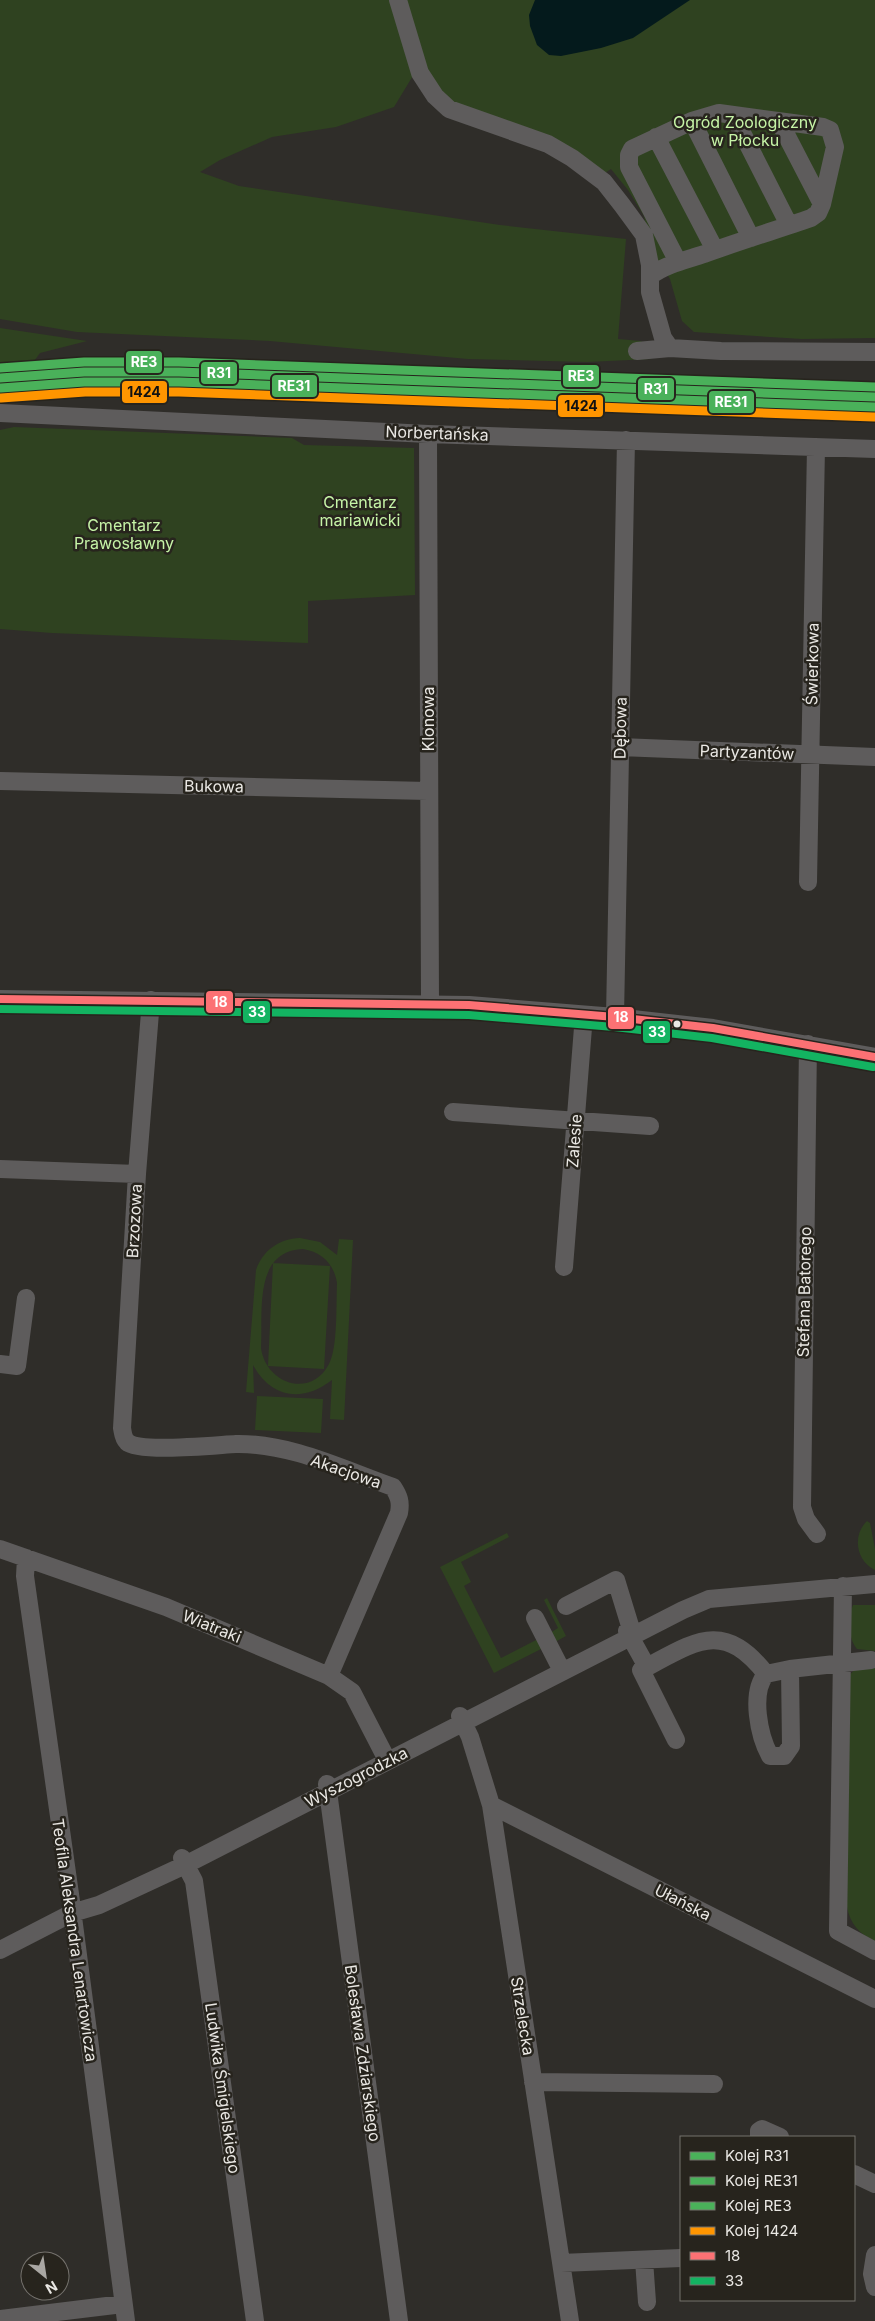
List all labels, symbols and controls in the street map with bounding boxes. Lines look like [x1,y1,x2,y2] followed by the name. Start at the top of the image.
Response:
[673,112,817,150] park label: Ogród Zoologiczny w Płocku
[125,350,163,374] line badge: RE3
[131,353,157,370] text: RE3
[200,361,238,385] line badge: R31
[207,364,231,381] text: R31
[562,364,600,388] line badge: RE3
[568,367,594,384] text: RE3
[271,374,318,398] line badge: RE31
[278,377,310,394] text: RE31
[637,377,675,401] line badge: R31
[121,380,168,404] line badge: 1424
[644,380,668,397] text: R31
[127,383,161,400] text: 1424
[708,390,755,414] line badge: RE31
[715,393,747,410] text: RE31
[557,394,604,418] line badge: 1424
[564,397,598,414] text: 1424
[385,421,489,445] street label: Norbertańska
[320,492,400,530] park label: Cmentarz mariawicki
[74,515,174,553] park label: Cmentarz Prawosławny
[801,623,823,705] street label: Świerkowa
[418,686,438,752] street label: Klonowa
[609,697,631,759] street label: Dębowa
[699,740,795,764] street label: Partyzantów
[184,775,244,797] street label: Bukowa
[205,990,234,1014] line badge: 18
[212,993,228,1010] text: 18
[242,1000,271,1024] line badge: 33
[248,1003,266,1020] text: 33
[607,1006,635,1030] line badge: 18
[613,1008,629,1025] text: 18
[672,1019,682,1029] unlabelled marker
[642,1020,671,1044] line badge: 33
[648,1023,666,1040] text: 33
[562,1113,586,1169] street label: Zalesie
[122,1183,146,1259] street label: Brzozowa
[793,1226,815,1358] street label: Stefana Batorego
[308,1450,384,1492] street label: Akacjowa
[180,1605,244,1647] street label: Wiatraki
[301,1742,411,1812] street label: Wyszogrodzka
[48,1817,102,2063] street label: Teofila Aleksandra Lenartowicza
[652,1879,714,1925] street label: Ułańska
[341,1963,385,2143] street label: Bolesława Zdziarskiego
[507,1975,539,2057] street label: Strzelecka
[201,2001,245,2175] street label: Ludwika Śmigielskiego
[680,2136,855,2301] legend
[725,2146,789,2165] text: Kolej R31
[725,2171,798,2190] text: Kolej RE31
[725,2196,792,2215] text: Kolej RE3
[725,2221,798,2240] text: Kolej 1424
[725,2246,740,2265] text: 18
[20,2251,70,2301] north arrow
[725,2271,744,2290] text: 33
[43,2278,61,2298] text: N

